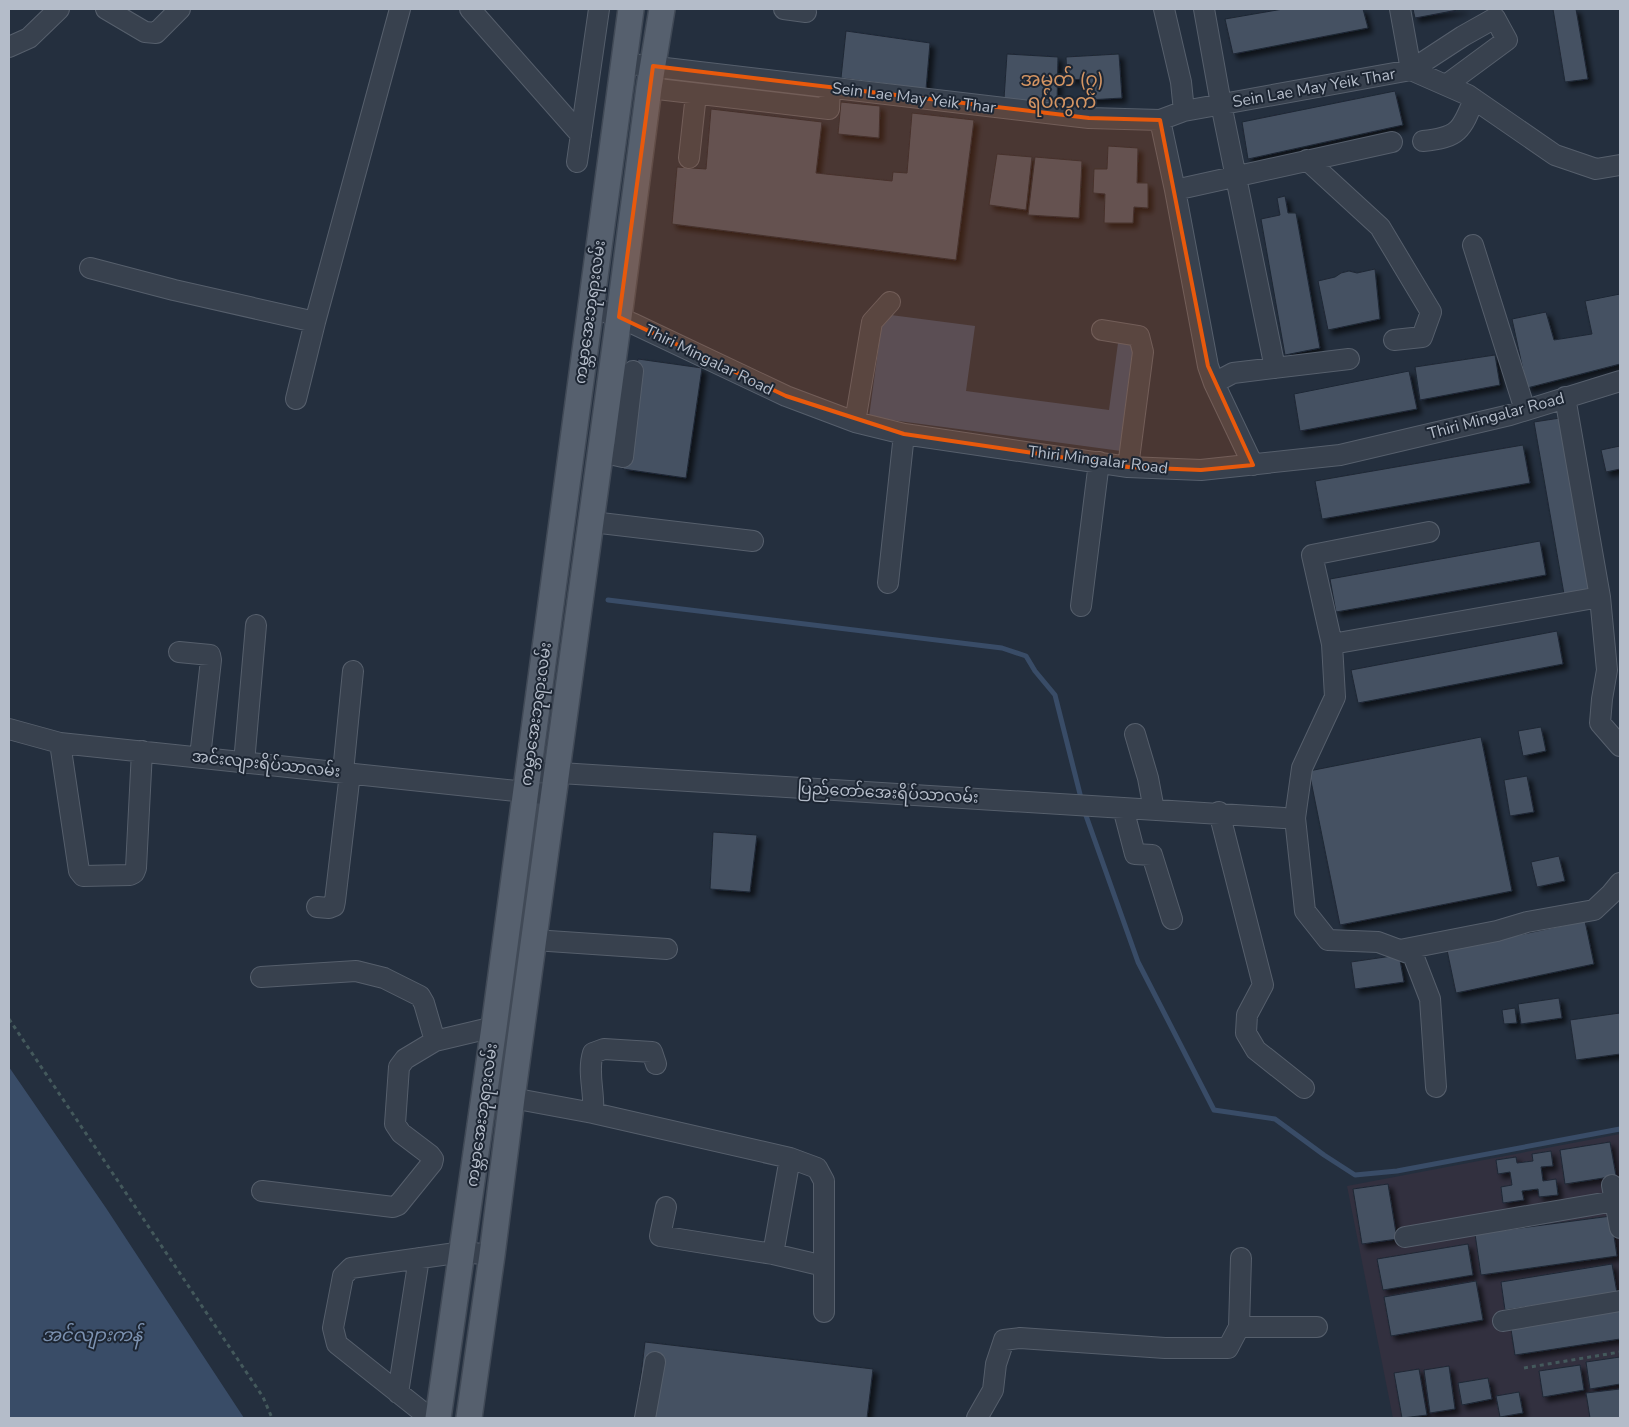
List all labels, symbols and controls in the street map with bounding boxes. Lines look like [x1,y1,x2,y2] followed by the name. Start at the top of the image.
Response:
[1231,63,1397,113] street label: Sein Lae May Yeik Thar
[1020,65,1104,117] district label: အမှတ် (၇) ရပ်ကွက်
[831,77,997,119] street label: Sein Lae May Yeik Thar
[568,239,614,386] street label: ကမ္ဘာအေးဘုရားလမ်း
[641,319,777,401] street label: Thiri Mingalar Road
[1425,387,1567,445] street label: Thiri Mingalar Road
[1027,441,1169,479] street label: Thiri Mingalar Road
[514,641,560,788] street label: ကမ္ဘာအေးဘုရားလမ်း
[190,744,342,785] street label: အင်းလျားရိပ်သာလမ်း
[797,776,979,811] street label: ပြည်တော်အေးရိပ်သာလမ်း
[460,1042,506,1189] street label: ကမ္ဘာအေးဘုရားလမ်း
[42,1322,145,1350] water label: အင်လျားကန်

